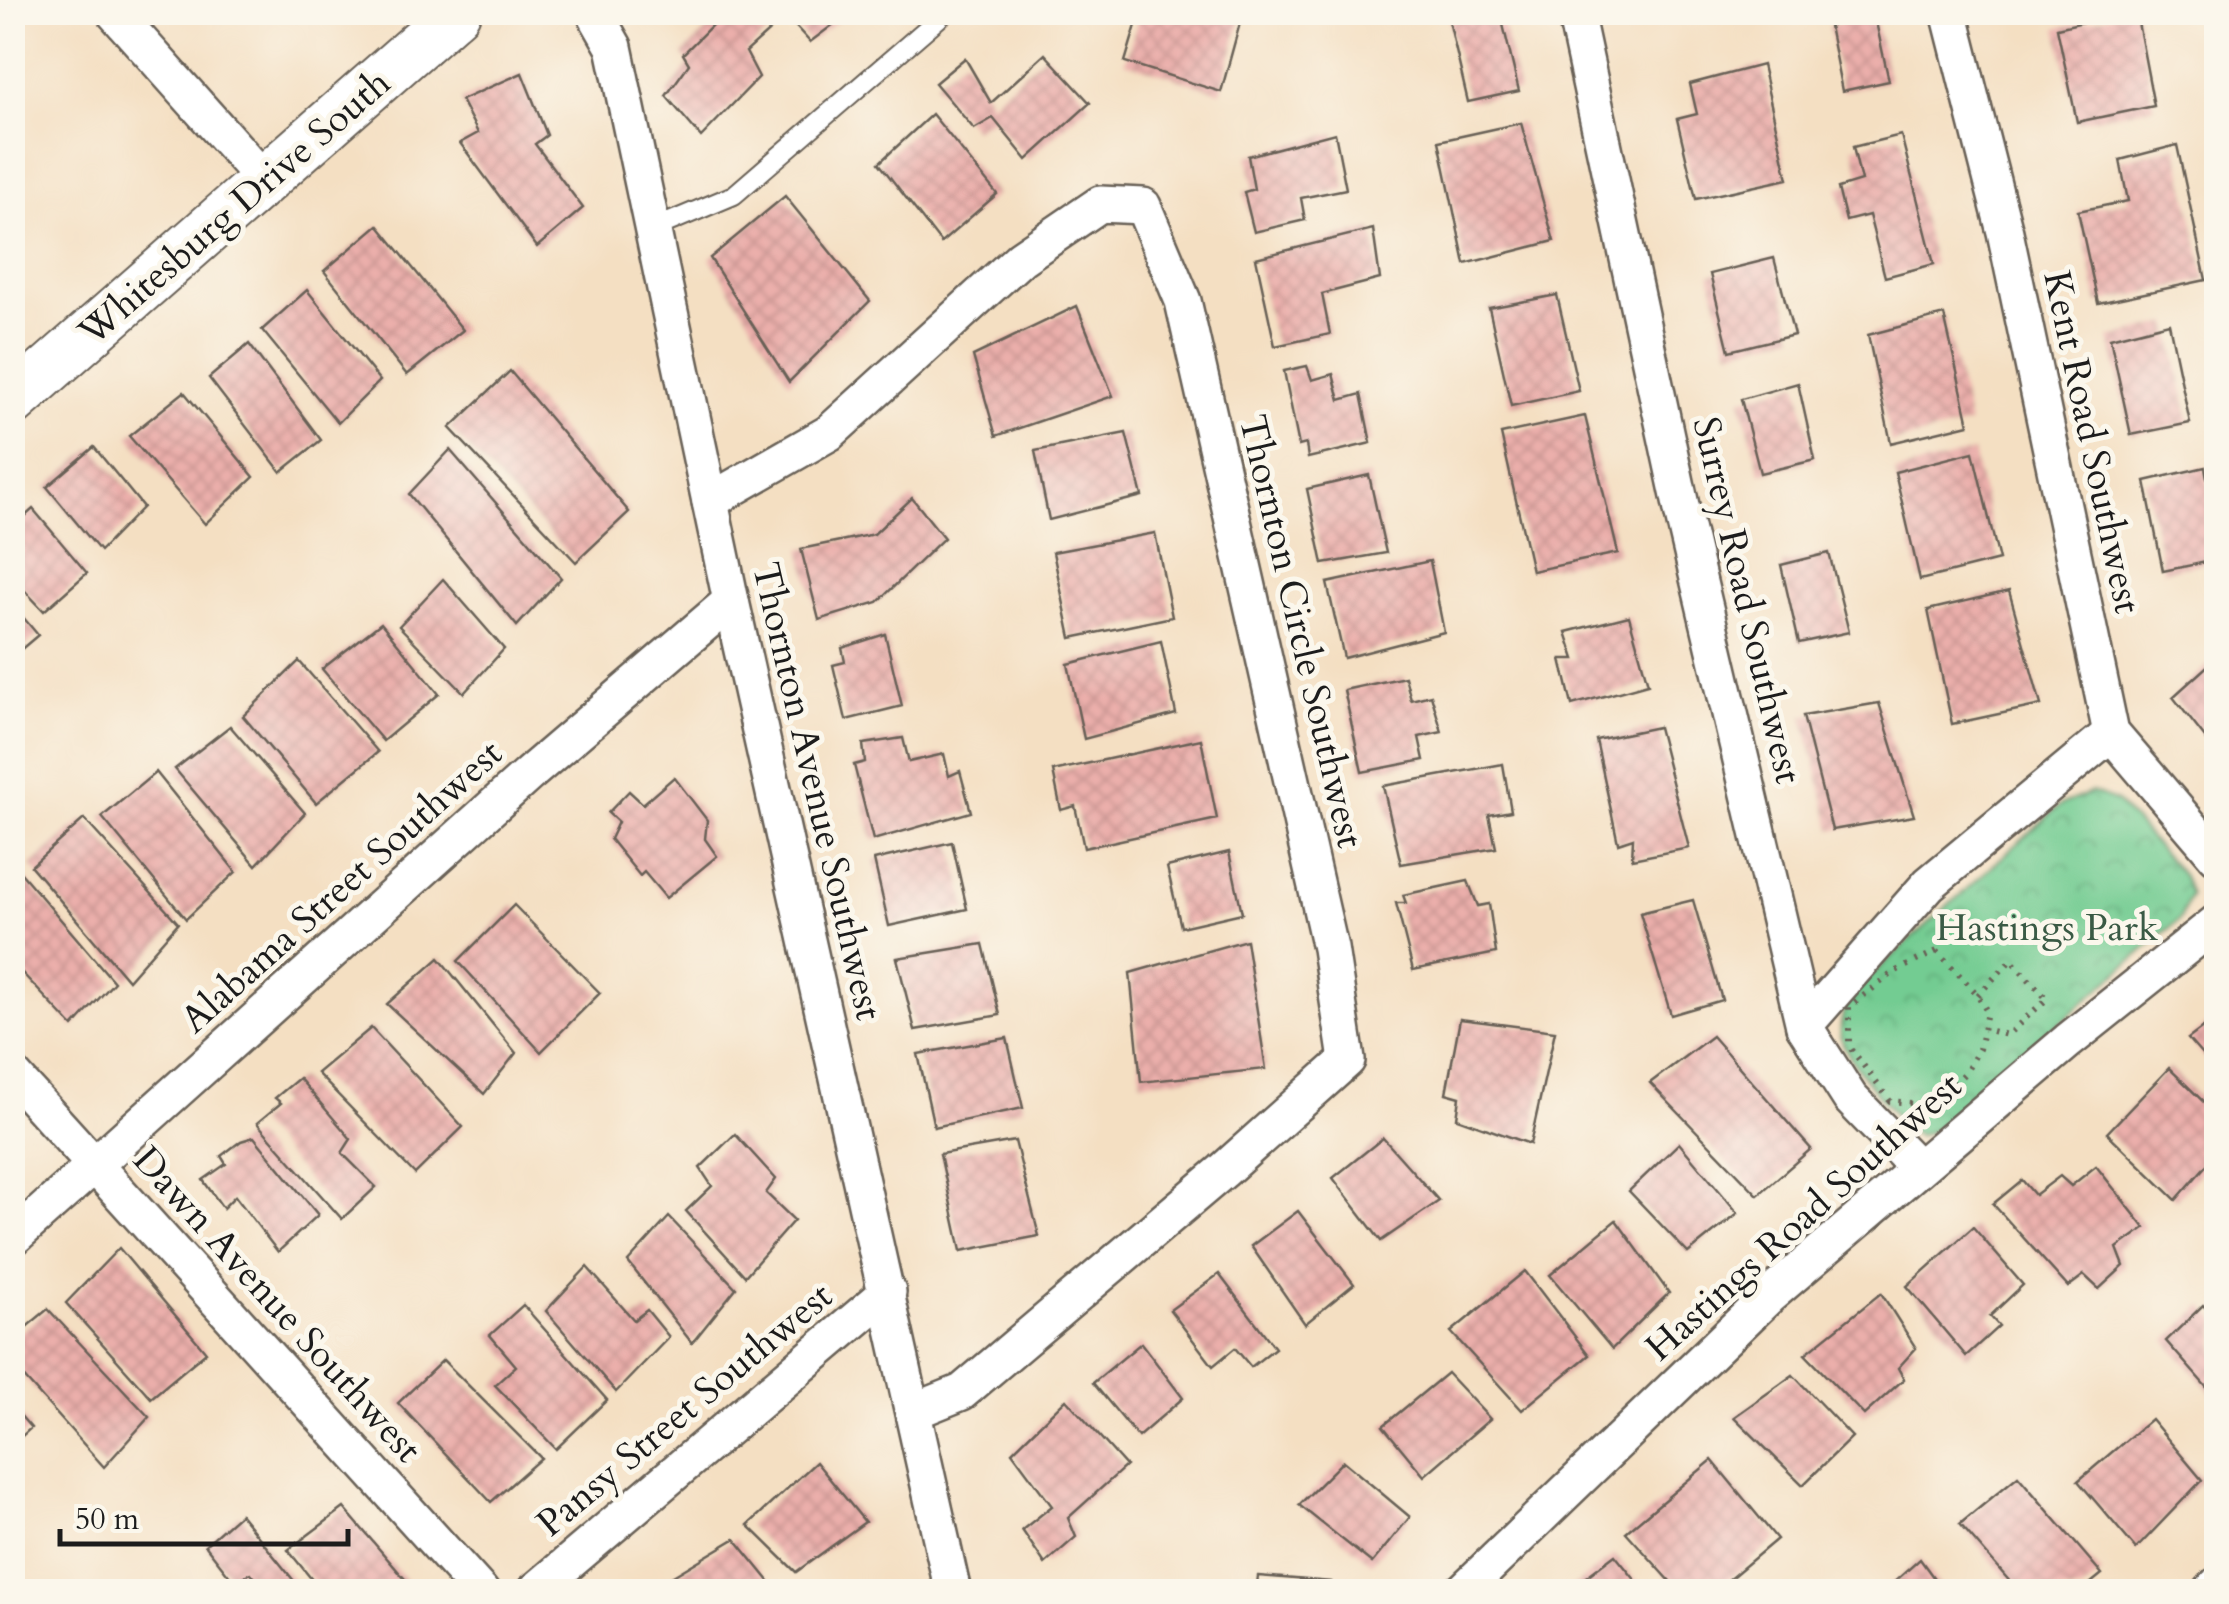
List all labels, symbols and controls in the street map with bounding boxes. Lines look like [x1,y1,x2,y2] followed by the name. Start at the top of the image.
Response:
[67,58,402,358] street label: Whitesburg Drive South
[2030,266,2154,618] street label: Kent Road Southwest
[1226,410,1376,853] street label: Thornton Circle Southwest
[1680,412,1814,789] street label: Surrey Road Southwest
[739,557,895,1025] street label: Thornton Avenue Southwest
[170,728,514,1045] street label: Alabama Street Southwest
[1936,902,2159,954] park label: Hastings Park
[1634,1061,1973,1373] street label: Hastings Road Southwest
[121,1135,433,1474] street label: Dawn Avenue Southwest
[526,1271,843,1549] street label: Pansy Street Southwest
[60,1484,348,1546] scale bar
[75,1499,140,1540] text: 50 m

